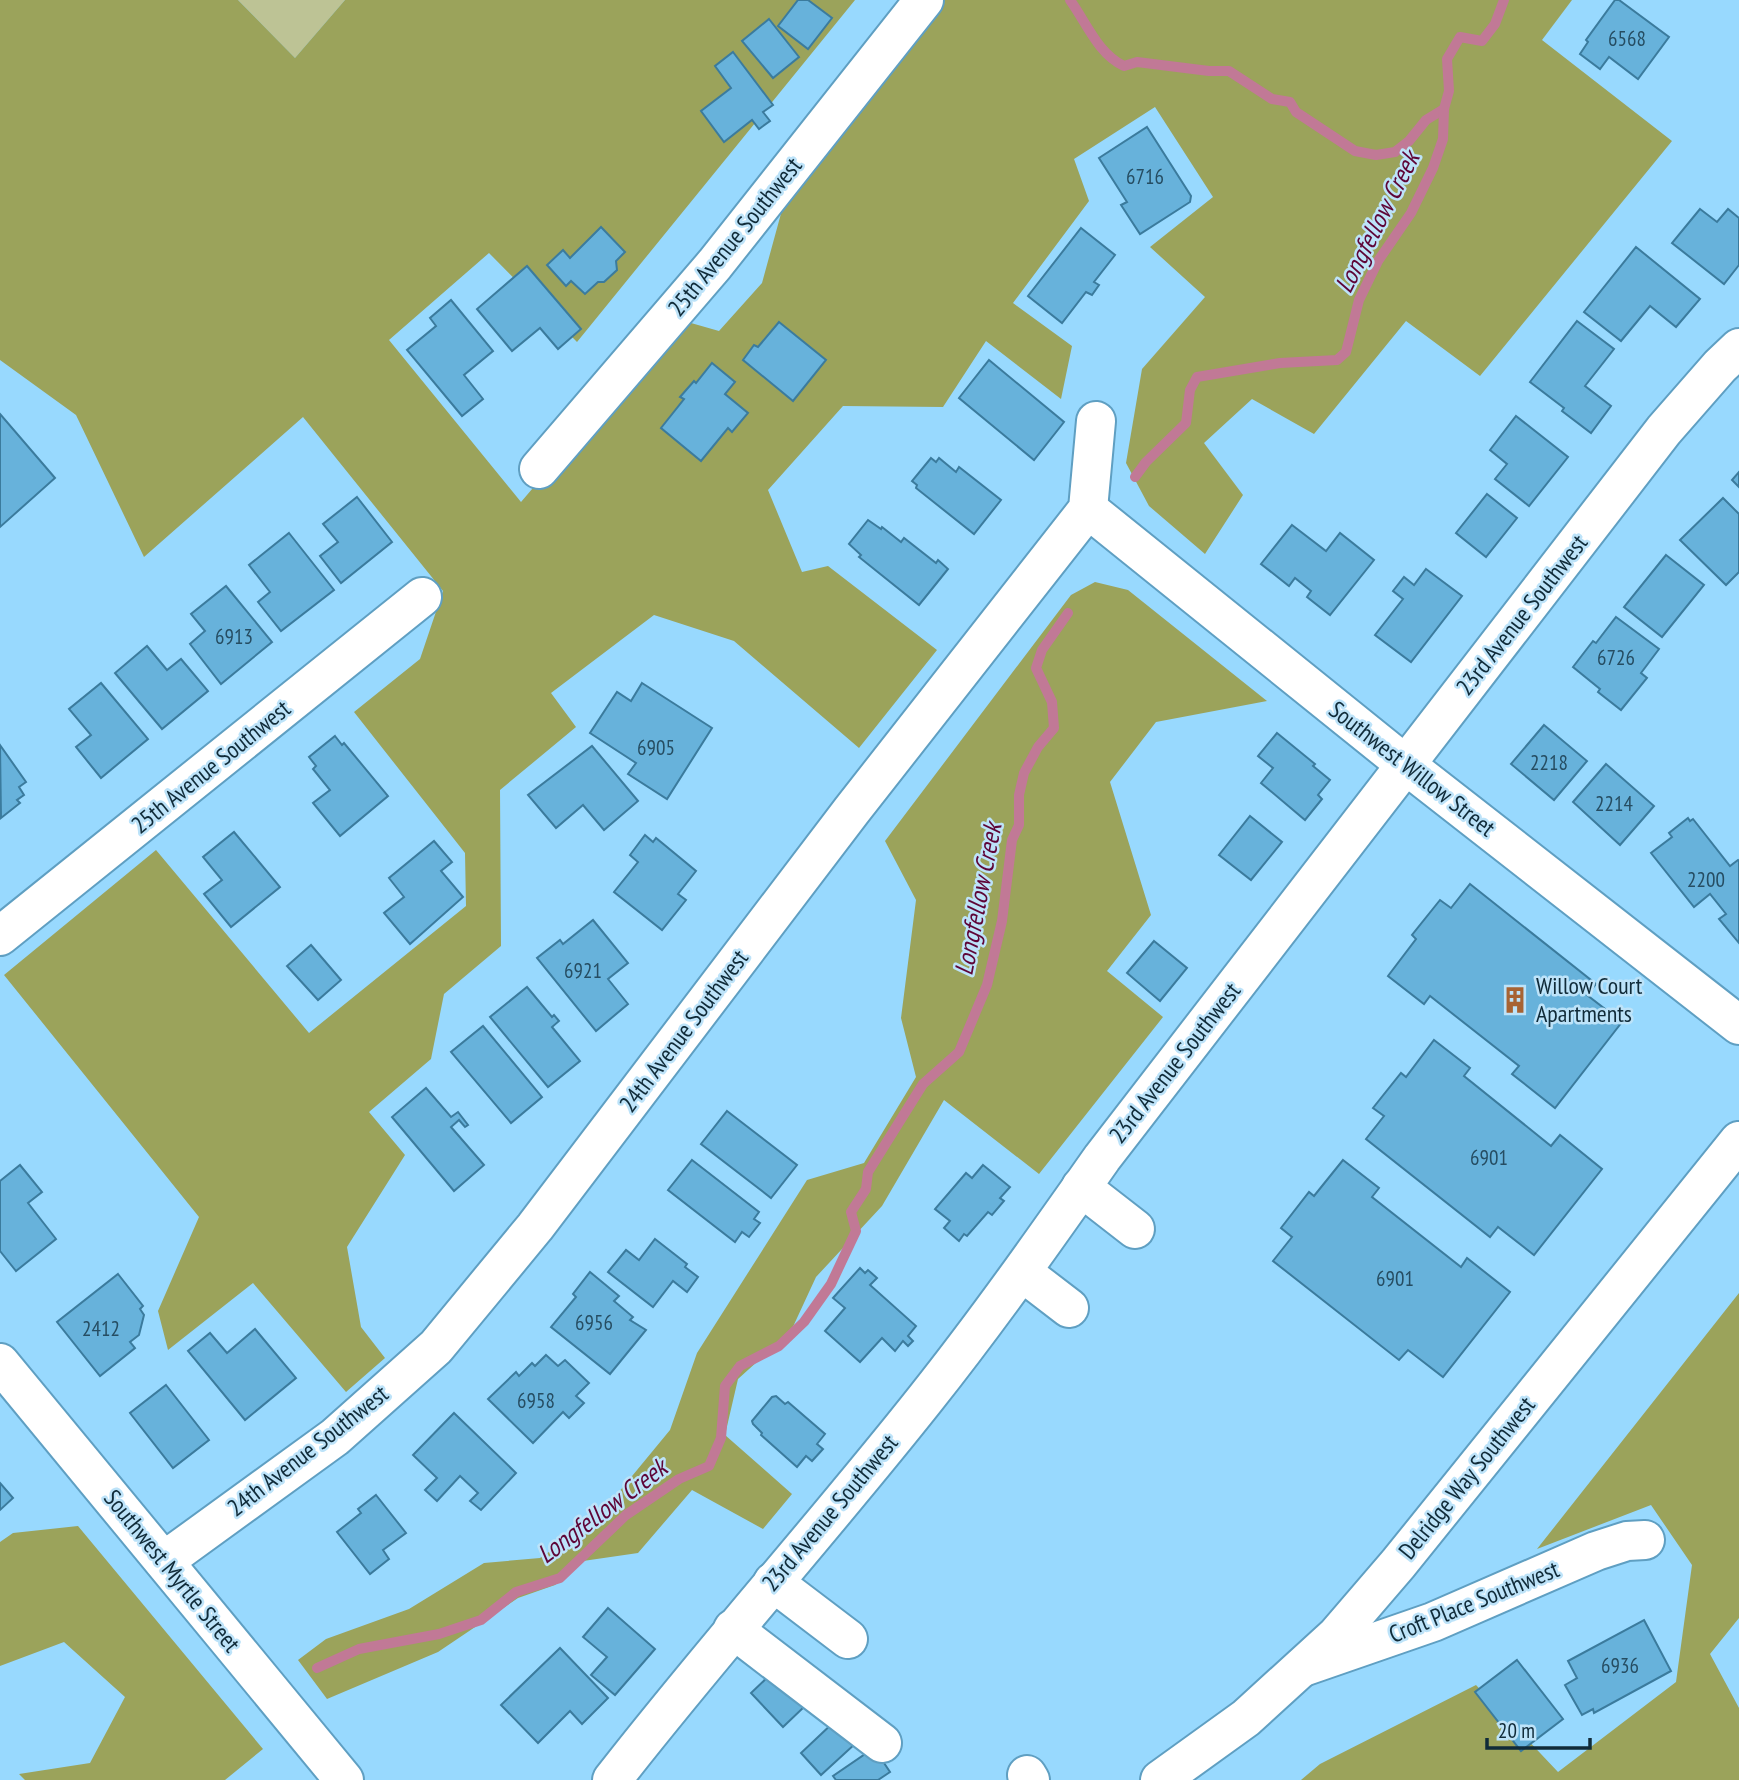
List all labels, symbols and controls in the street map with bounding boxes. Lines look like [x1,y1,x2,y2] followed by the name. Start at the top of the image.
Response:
[1608,25,1646,52] house number: 6568
[1327,143,1428,298] water label: Longfellow Creek
[661,151,809,323] street label: 25th Avenue Southwest
[1126,163,1164,190] house number: 6716
[1449,528,1594,701] street label: 23rd Avenue Southwest
[215,623,253,650] house number: 6913
[1597,644,1635,671] house number: 6726
[125,693,297,840] street label: 25th Avenue Southwest
[1323,694,1502,843] street label: Southwest Willow Street
[637,734,675,761] house number: 6905
[1530,749,1568,776] house number: 2218
[1595,790,1633,817] house number: 2214
[947,817,1009,978] water label: Longfellow Creek
[1687,866,1725,893] house number: 2200
[612,943,755,1118] street label: 24th Avenue Southwest
[564,957,602,984] house number: 6921
[1536,970,1643,1029] place label: Willow Court Apartments
[1102,976,1247,1149] street label: 23rd Avenue Southwest
[1500,985,1530,1015] building icon: Willow Court Apartments
[1470,1144,1508,1171] house number: 6901
[1376,1265,1414,1292] house number: 6901
[575,1309,613,1336] house number: 6956
[82,1315,120,1342] house number: 2412
[221,1378,395,1523] street label: 24th Avenue Southwest
[517,1387,555,1414] house number: 6958
[1392,1390,1542,1565] street label: Delridge Way Southwest
[755,1428,905,1598] street label: 23rd Avenue Southwest
[530,1449,676,1570] water label: Longfellow Creek
[97,1483,248,1659] street label: Southwest Myrtle Street
[1384,1553,1564,1650] street label: Croft Place Southwest
[1601,1652,1639,1679] house number: 6936
[1487,1706,1590,1750] scale bar
[1498,1717,1535,1744] text: 20 m

